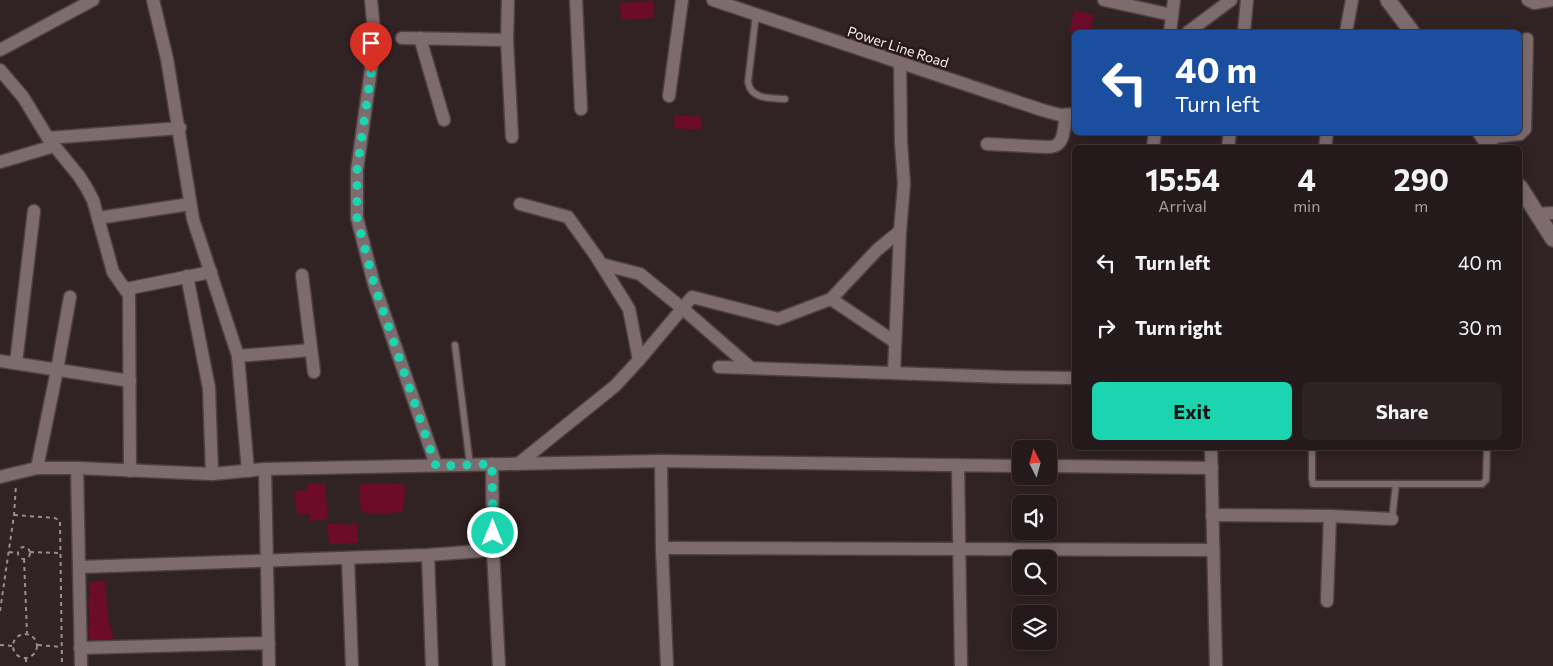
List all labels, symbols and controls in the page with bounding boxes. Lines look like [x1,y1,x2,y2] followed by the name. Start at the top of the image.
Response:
[350,22,392,73] pin
[845,22,951,71] street label: Power Line Road
[357,29,385,57] icon: arrive
[1175,47,1257,90] text: 40 m
[1092,50,1157,115] icon: left
[1175,90,1260,117] text: Turn left
[1145,160,1220,197] text: 15:54
[1298,160,1316,197] text: 4
[1394,160,1449,197] text: 290
[1158,196,1207,215] text: Arrival
[1293,196,1320,215] text: min
[1414,196,1428,215] text: m
[1092,249,1120,277] icon: left
[1135,251,1210,274] text: Turn left
[1458,251,1502,274] text: 40 m
[1092,314,1120,342] icon: right
[1135,316,1222,339] text: Turn right
[1459,316,1502,339] text: 30 m
[1092,382,1292,440] button: Exit
[1302,382,1502,440] button: Share
[1012,440,1058,485] north arrow
[1012,440,1057,650] map controls
[1012,495,1057,540] button: sound
[466,506,518,558] position arrow
[1012,550,1057,595] button: search
[1012,605,1057,650] button: layers

